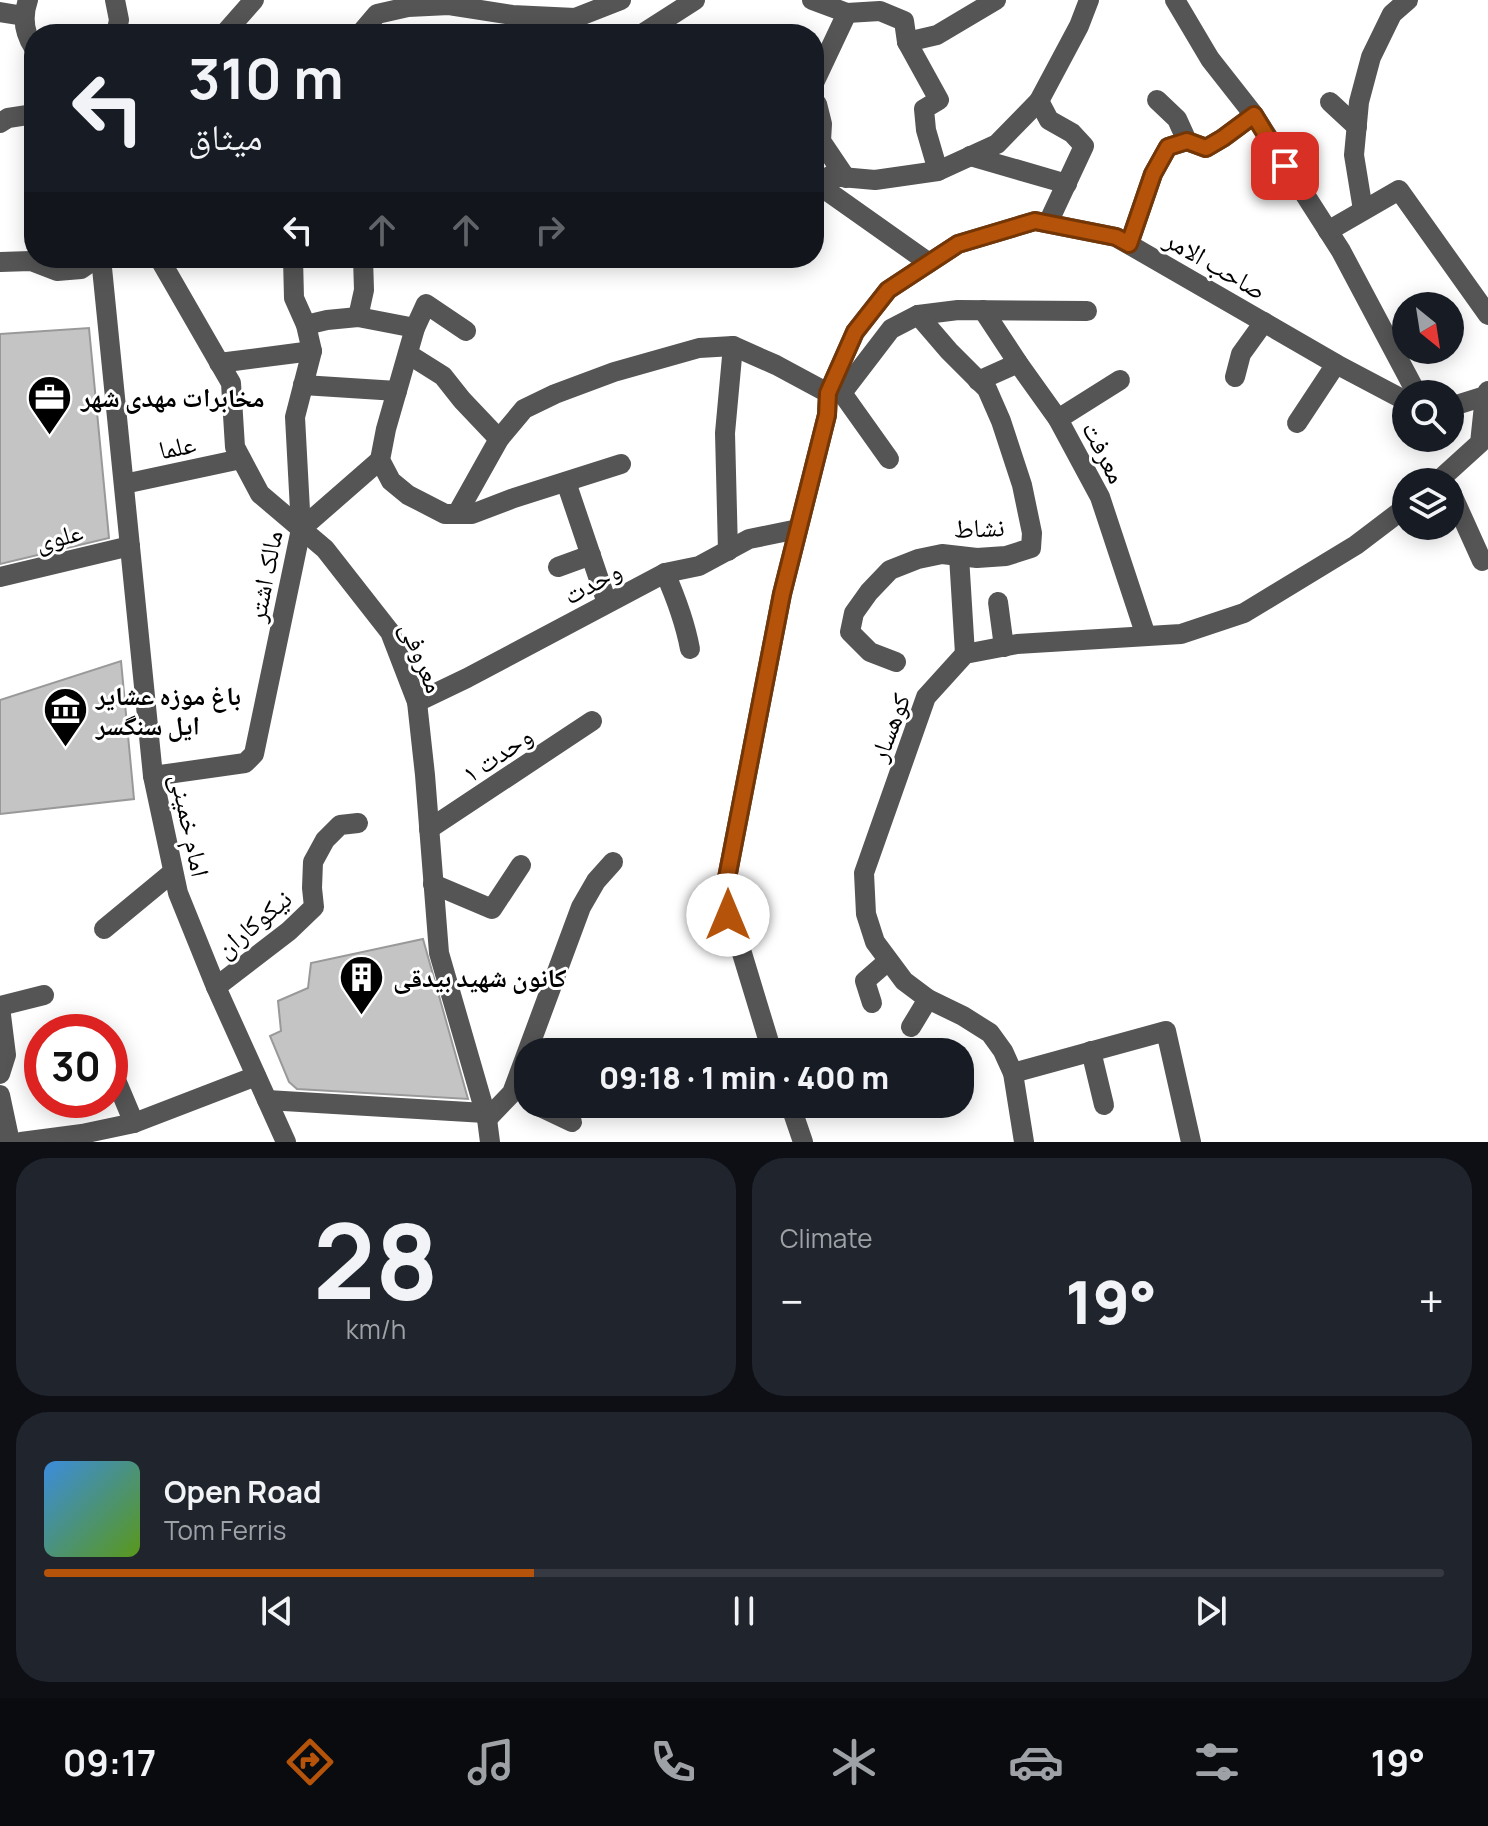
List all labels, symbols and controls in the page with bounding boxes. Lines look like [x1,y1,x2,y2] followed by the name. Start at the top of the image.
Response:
[188,39,344,116] text: 310 m
[56,56,160,160] icon: left
[188,112,263,161] text: میثاق
[1251,132,1319,200] pin
[1263,144,1307,188] icon: arrive
[276,208,320,252] icon: left
[360,208,404,252] icon: ahead
[444,208,488,252] icon: ahead
[528,208,572,252] icon: right
[1158,220,1274,308] street label: صاحب الامر
[1392,292,1464,364] north arrow
[1392,292,1464,540] map controls
[26,373,74,436] office icon: مخابرات مهدی شهر
[80,379,265,415] place label: مخابرات مهدی شهر
[1392,380,1464,452] button: search
[1074,415,1136,489] street label: معرفت
[155,425,199,467] street label: علما
[1392,468,1464,540] button: layers
[953,508,1005,546] street label: نشاط
[31,513,87,559] street label: علوی
[237,527,290,626] street label: مالک اشتر
[557,552,627,612] street label: وحدت
[392,616,454,698] street label: معروفی
[95,677,241,743] place label: باغ موزه عشایر ایل سنگسر
[41,686,89,749] museum icon: باغ موزه عشایر ایل سنگسر
[859,688,918,767] street label: کوهسار
[455,717,539,791] street label: وحدت ۱
[162,770,219,880] street label: امام خمینی
[686,873,770,957] position arrow
[207,880,299,966] street label: نیکوکاران
[338,953,386,1016] building icon: کانون شهید بیدقی
[393,959,567,995] place label: کانون شهید بیدقی
[24,1014,128,1118] speed limit sign: 30
[599,1057,889,1098] text: 09:18 · 1 min · 400 m
[313,1188,439,1330] text: 28
[780,1220,872,1256] text: Climate
[1065,1260,1157,1342] text: 19°
[780,1271,804,1331] text: −
[1419,1271,1444,1331] text: +
[346,1311,406,1347] text: km/h
[164,1471,321,1512] text: Open Road
[164,1512,286,1548] text: Tom Ferris
[255,1589,299,1633] icon: previous
[722,1589,766,1633] icon: pause
[1189,1589,1233,1633] icon: next
[282,1734,338,1790] icon: directions
[463,1734,519,1790] icon: music
[645,1734,701,1790] icon: phone
[826,1734,882,1790] icon: climate
[1008,1734,1064,1790] icon: car
[1189,1734,1245,1790] icon: filters
[63,1738,156,1787] text: 09:17
[1371,1738,1425,1787] text: 19°

